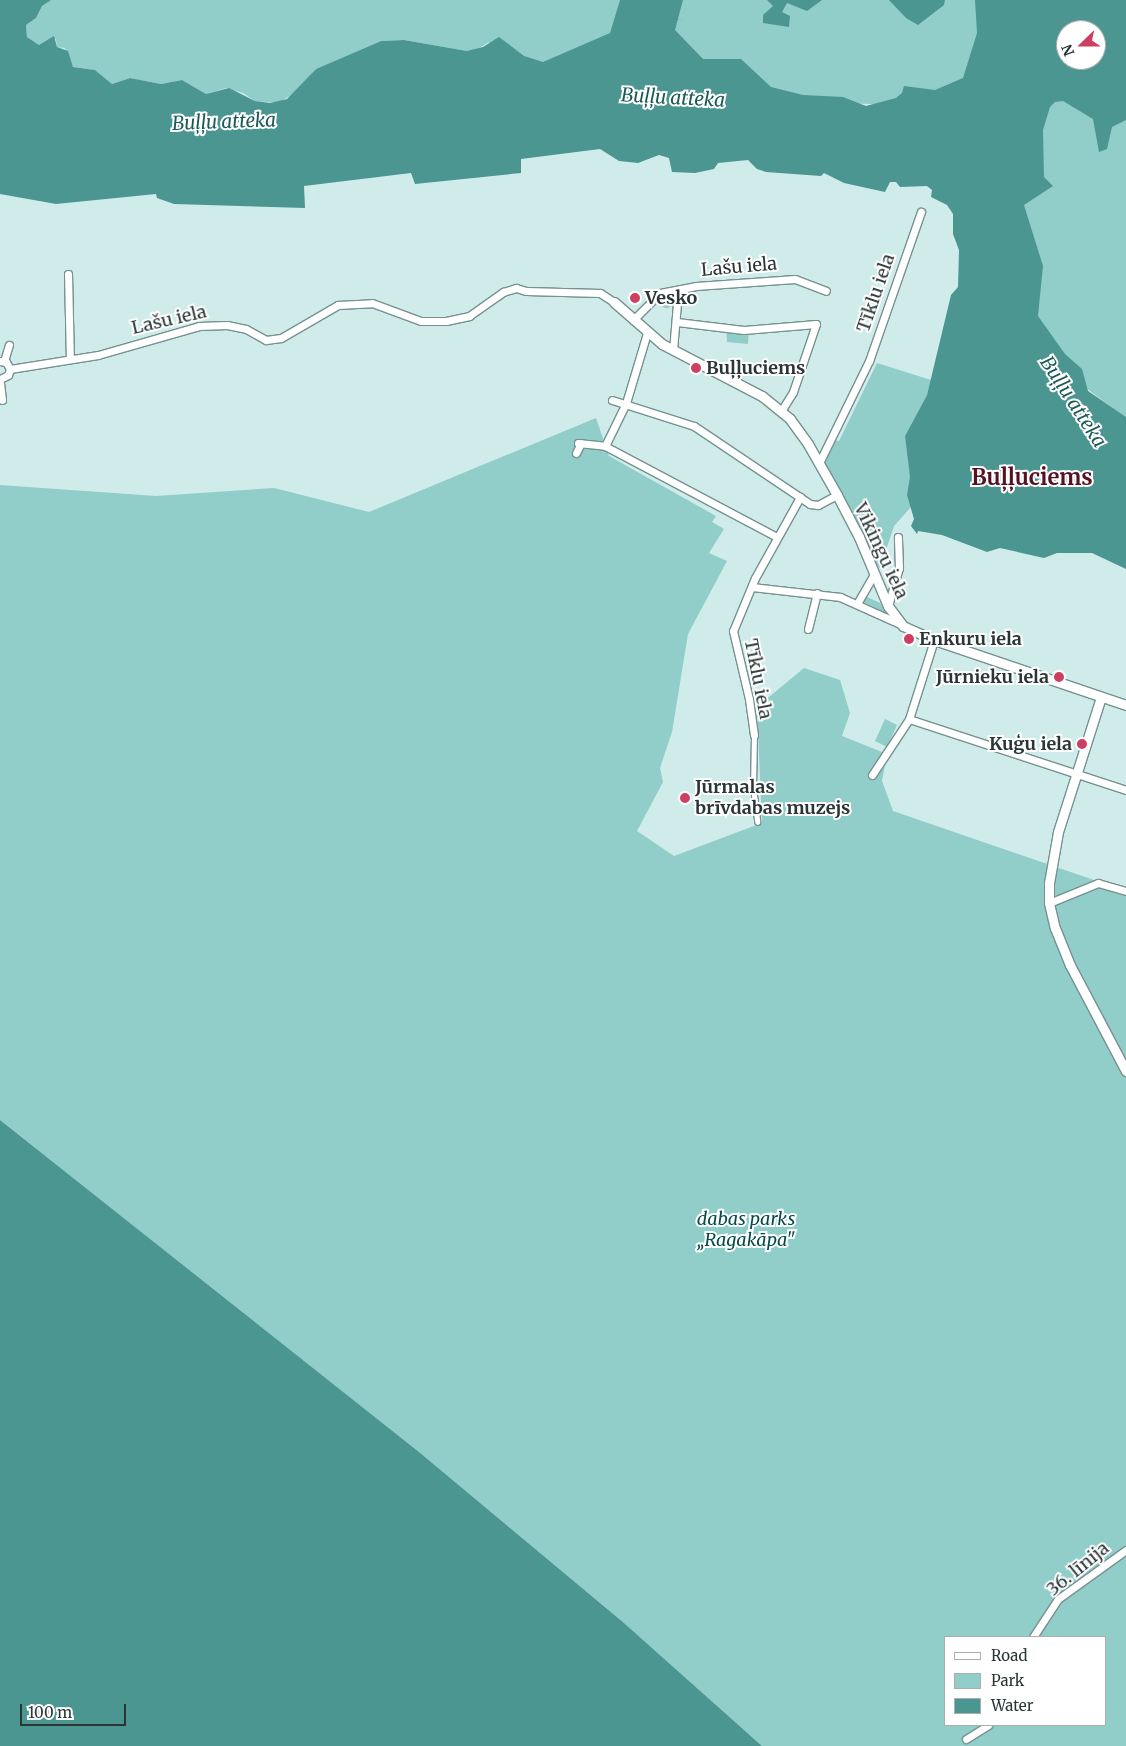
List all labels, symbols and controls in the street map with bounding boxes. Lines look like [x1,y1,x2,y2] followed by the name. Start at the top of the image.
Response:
[1056,20,1106,70] north arrow
[1058,42,1078,59] text: N
[620,84,726,112] water label: Buļļu atteka
[172,109,276,135] water label: Buļļu atteka
[853,251,899,335] street label: Tīklu iela
[700,253,778,281] street label: Lašu iela
[645,287,697,309] place label: Vesko
[629,292,641,304] marker: Vesko
[129,301,209,339] street label: Lašu iela
[1035,352,1111,452] water label: Buļļu atteka
[706,357,805,379] place label: Buļļuciems
[690,362,702,374] marker: Buļļuciems
[971,465,1093,491] district label: Buļļuciems
[849,499,913,603] street label: Vikingu iela
[919,628,1022,650] place label: Enkuru iela
[903,633,915,645] marker: Enkuru iela
[740,637,776,721] street label: Tīklu iela
[936,666,1049,688] place label: Jūrnieku iela
[1053,671,1065,683] marker: Jūrnieku iela
[989,733,1072,755] place label: Kuģu iela
[1076,738,1088,750] marker: Kuģu iela
[695,777,850,820] place label: Jūrmalas brīvdabas muzejs
[679,792,691,804] marker: Jūrmalas brīvdabas muzejs
[697,1209,795,1252] park label: dabas parks „Ragakāpa"
[1043,1538,1113,1600] street label: 36. līnija
[944,1636,1106,1726] legend
[991,1646,1027,1665] text: Road
[991,1671,1024,1690] text: Park
[22,1694,129,1726] scale bar
[991,1696,1033,1715] text: Water
[28,1703,72,1722] text: 100 m

